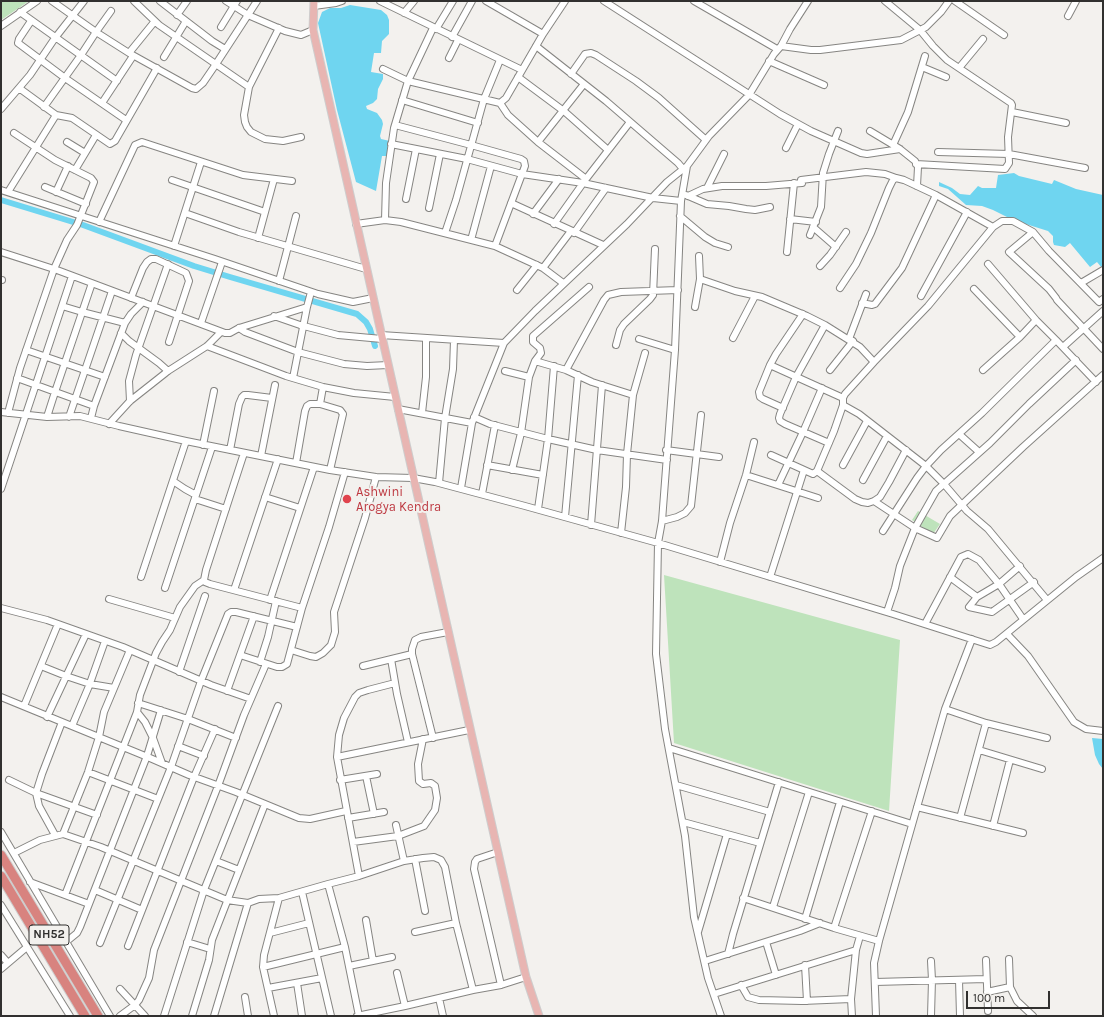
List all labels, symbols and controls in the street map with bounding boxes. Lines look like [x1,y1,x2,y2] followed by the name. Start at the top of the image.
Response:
[356,484,441,515] place label: Ashwini Arogya Kendra
[341,493,353,505] marker: Ashwini Arogya Kendra
[29,925,69,945] road number: NH52
[968,983,1052,1009] scale bar
[973,991,1005,1005] text: 100 m

